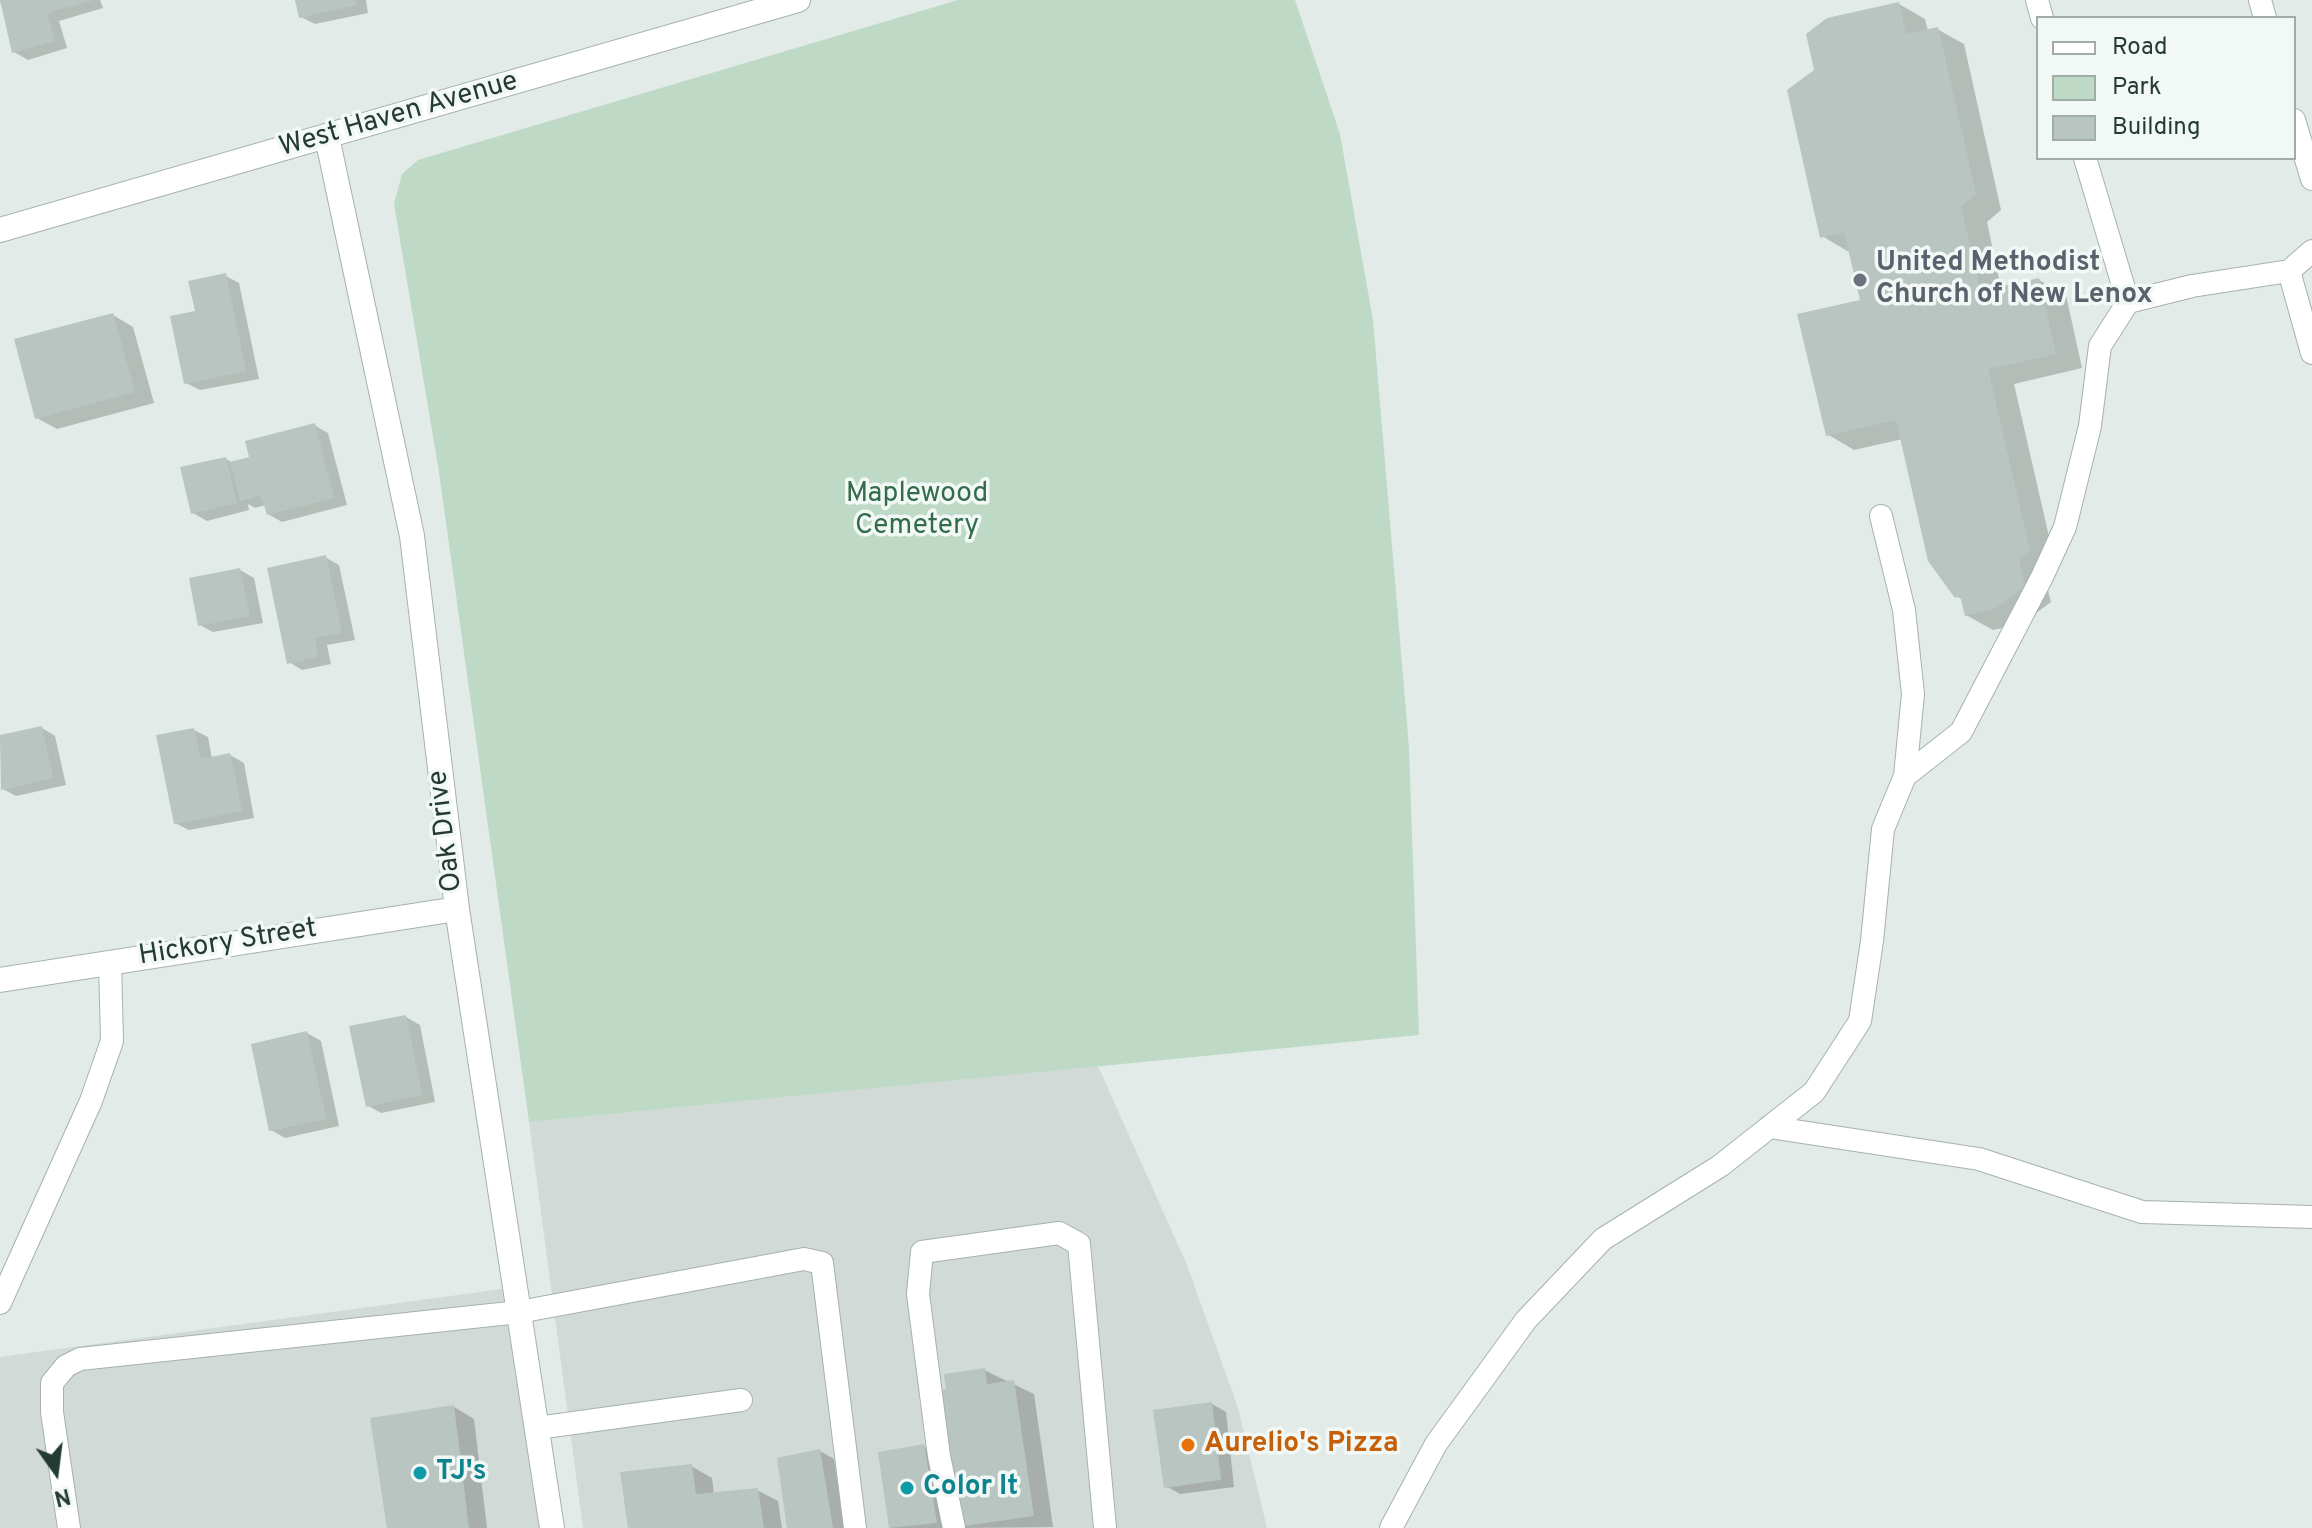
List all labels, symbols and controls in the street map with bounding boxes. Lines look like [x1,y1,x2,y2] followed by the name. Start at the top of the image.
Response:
[2036,16,2296,160] legend
[2112,33,2168,63] text: Road
[276,66,522,166] street label: West Haven Avenue
[2112,73,2162,103] text: Park
[2112,113,2201,143] text: Building
[1876,247,2153,313] place label: United Methodist Church of New Lenox
[1851,271,1869,289] marker: United Methodist Church of New Lenox
[846,478,988,544] park label: Maplewood Cemetery
[423,768,471,894] street label: Oak Drive
[137,913,319,975] street label: Hickory Street
[1204,1428,1399,1462] place label: Aurelio's Pizza
[16,1432,96,1512] north arrow
[1179,1436,1197,1454] marker: Aurelio's Pizza
[436,1456,486,1490] place label: TJ's
[411,1464,429,1482] marker: TJ's
[923,1471,1018,1505] place label: Color It
[898,1479,916,1497] marker: Color It
[51,1481,73,1511] text: N

